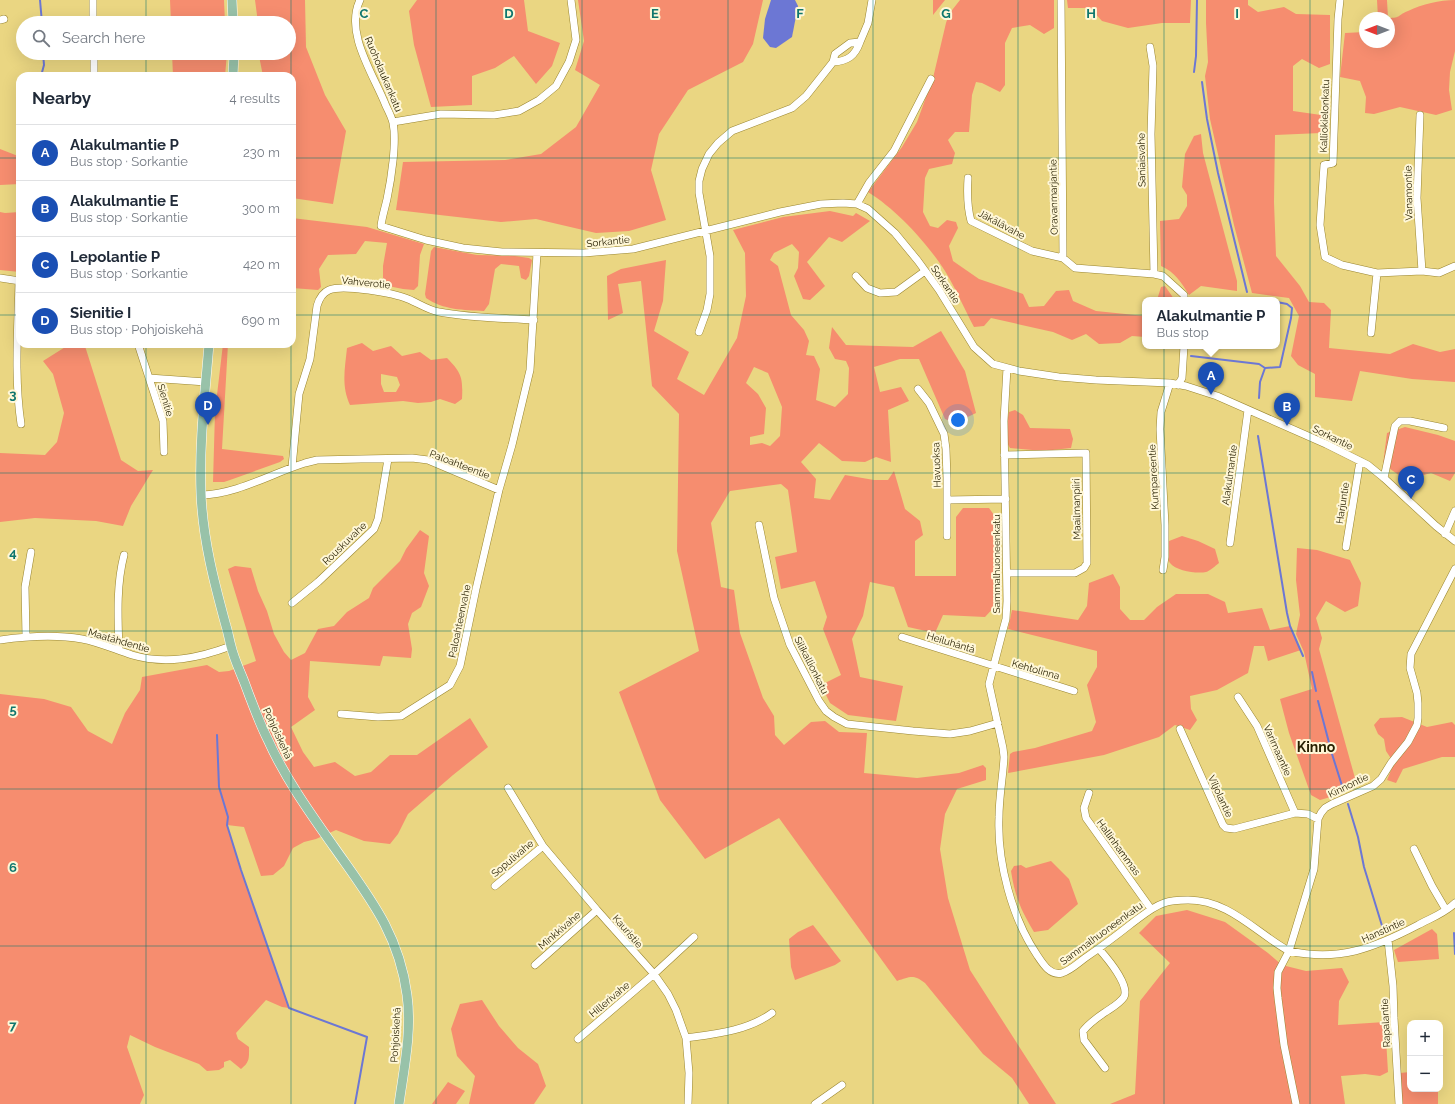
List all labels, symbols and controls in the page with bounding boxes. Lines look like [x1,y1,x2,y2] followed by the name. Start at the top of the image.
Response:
[360,6,369,21] text: C
[504,6,514,21] text: D
[651,6,659,21] text: E
[796,6,804,21] text: F
[941,6,951,21] text: G
[1086,6,1096,21] text: H
[1235,6,1239,21] text: I
[1359,12,1395,48] north arrow
[16,16,296,60] search box
[30,27,52,49] icon: search
[62,29,145,47] text: Search here
[363,35,404,114] street label: Ruoholaukankatu
[1318,79,1331,153] street label: Kalliokielonkatu
[32,88,91,108] text: Nearby
[229,91,280,106] text: 4 results
[1136,133,1147,187] street label: Saniaisvahe
[70,136,179,154] text: Alakulmantie P
[41,145,49,160] text: A
[243,145,280,160] text: 230 m
[70,154,188,169] text: Bus stop · Sorkantie
[1047,159,1060,235] street label: Oravanmarjantie
[1403,165,1414,221] street label: Vanamontie
[70,192,179,210] text: Alakulmantie E
[41,201,49,216] text: B
[242,201,280,216] text: 300 m
[977,208,1027,241] street label: Jäkälävahe
[70,210,188,225] text: Bus stop · Sorkantie
[586,234,630,249] street label: Sorkantie
[70,248,160,266] text: Lepolantie P
[41,257,49,272] text: C
[243,257,280,272] text: 420 m
[929,263,962,305] street label: Sorkantie
[70,266,188,281] text: Bus stop · Sorkantie
[341,274,391,291] street label: Vahverotie
[1142,297,1280,349] popup
[70,304,131,322] text: Sienitie I
[1157,307,1265,325] text: Alakulmantie P
[40,313,50,328] text: D
[241,313,280,328] text: 690 m
[70,322,203,337] text: Bus stop · Pohjoiskehä
[1157,325,1209,340] text: Bus stop
[1198,362,1224,395] pin: A
[155,383,176,418] street label: Sienitie
[9,387,17,402] text: 3
[195,392,221,425] pin: D
[1274,393,1300,426] pin: B
[948,410,968,430] your location
[1311,423,1355,452] street label: Sorkantie
[930,442,943,488] street label: Havuoksa
[1146,444,1161,510] street label: Kumpareentie
[1220,444,1239,506] street label: Alakulmantie
[428,448,492,481] street label: Paloahteentie
[1398,466,1424,499] pin: C
[1070,478,1083,540] street label: Maailmanpiiri
[1334,482,1351,525] street label: Harjuntie
[991,514,1002,614] street label: Sammalhuoneenkatu
[320,520,369,567] street label: Rouskuvahe
[9,545,17,560] text: 4
[446,583,473,659] street label: Paloahteenvahe
[87,626,151,655] street label: Maatähdentie
[925,630,976,655] street label: Heiluhäntä
[792,635,831,696] street label: Silikallionkatu
[1011,657,1061,682] street label: Kehtolinna
[9,702,17,717] text: 5
[261,706,294,761] street label: Pohjoiskehä
[1261,723,1294,778] street label: Varimaantie
[1297,739,1336,755] district label: Kinno
[1326,771,1370,800] street label: Kinnontie
[1206,773,1235,819] street label: Viljolantie
[1095,817,1143,877] street label: Hallinhammas
[489,838,536,879] street label: Sopulivahe
[9,860,17,875] text: 6
[1058,900,1145,967] street label: Sammalhuoneenkatu
[536,909,583,952] street label: Minkkivahe
[610,913,645,950] street label: Kauristie
[1360,916,1407,945] street label: Hanstintie
[587,979,632,1019] street label: Hillerivahe
[1379,998,1392,1048] street label: Rapalantie
[389,1007,402,1063] street label: Pohjoiskehä
[9,1018,17,1033] text: 7
[1407,1020,1443,1092] map controls
[1407,1020,1443,1056] button: +
[1407,1056,1443,1092] button: −

